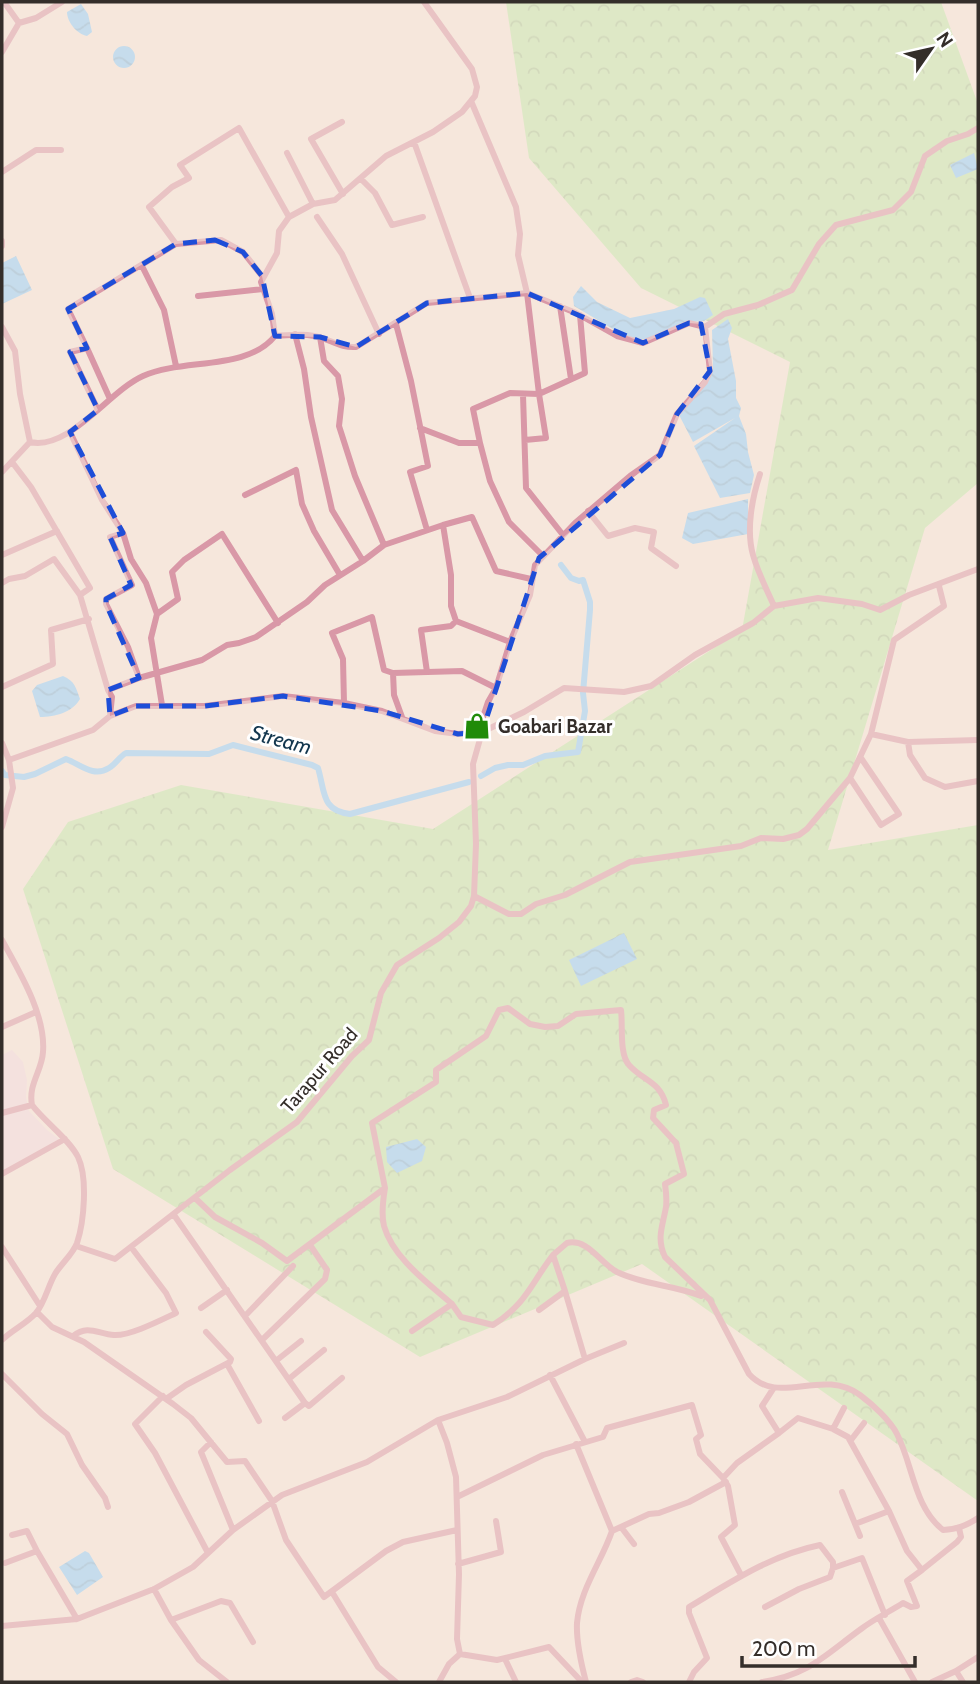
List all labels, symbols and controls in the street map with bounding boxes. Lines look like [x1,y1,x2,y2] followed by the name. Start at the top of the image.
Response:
[896,14,966,84] north arrow
[931,28,958,52] text: N
[462,711,492,741] shop icon: Goabari Bazar
[498,715,613,738] place label: Goabari Bazar
[248,719,314,760] water label: Stream
[276,1023,363,1118] street label: Tarapur Road
[742,1624,915,1668] scale bar
[752,1636,815,1661] text: 200 m

